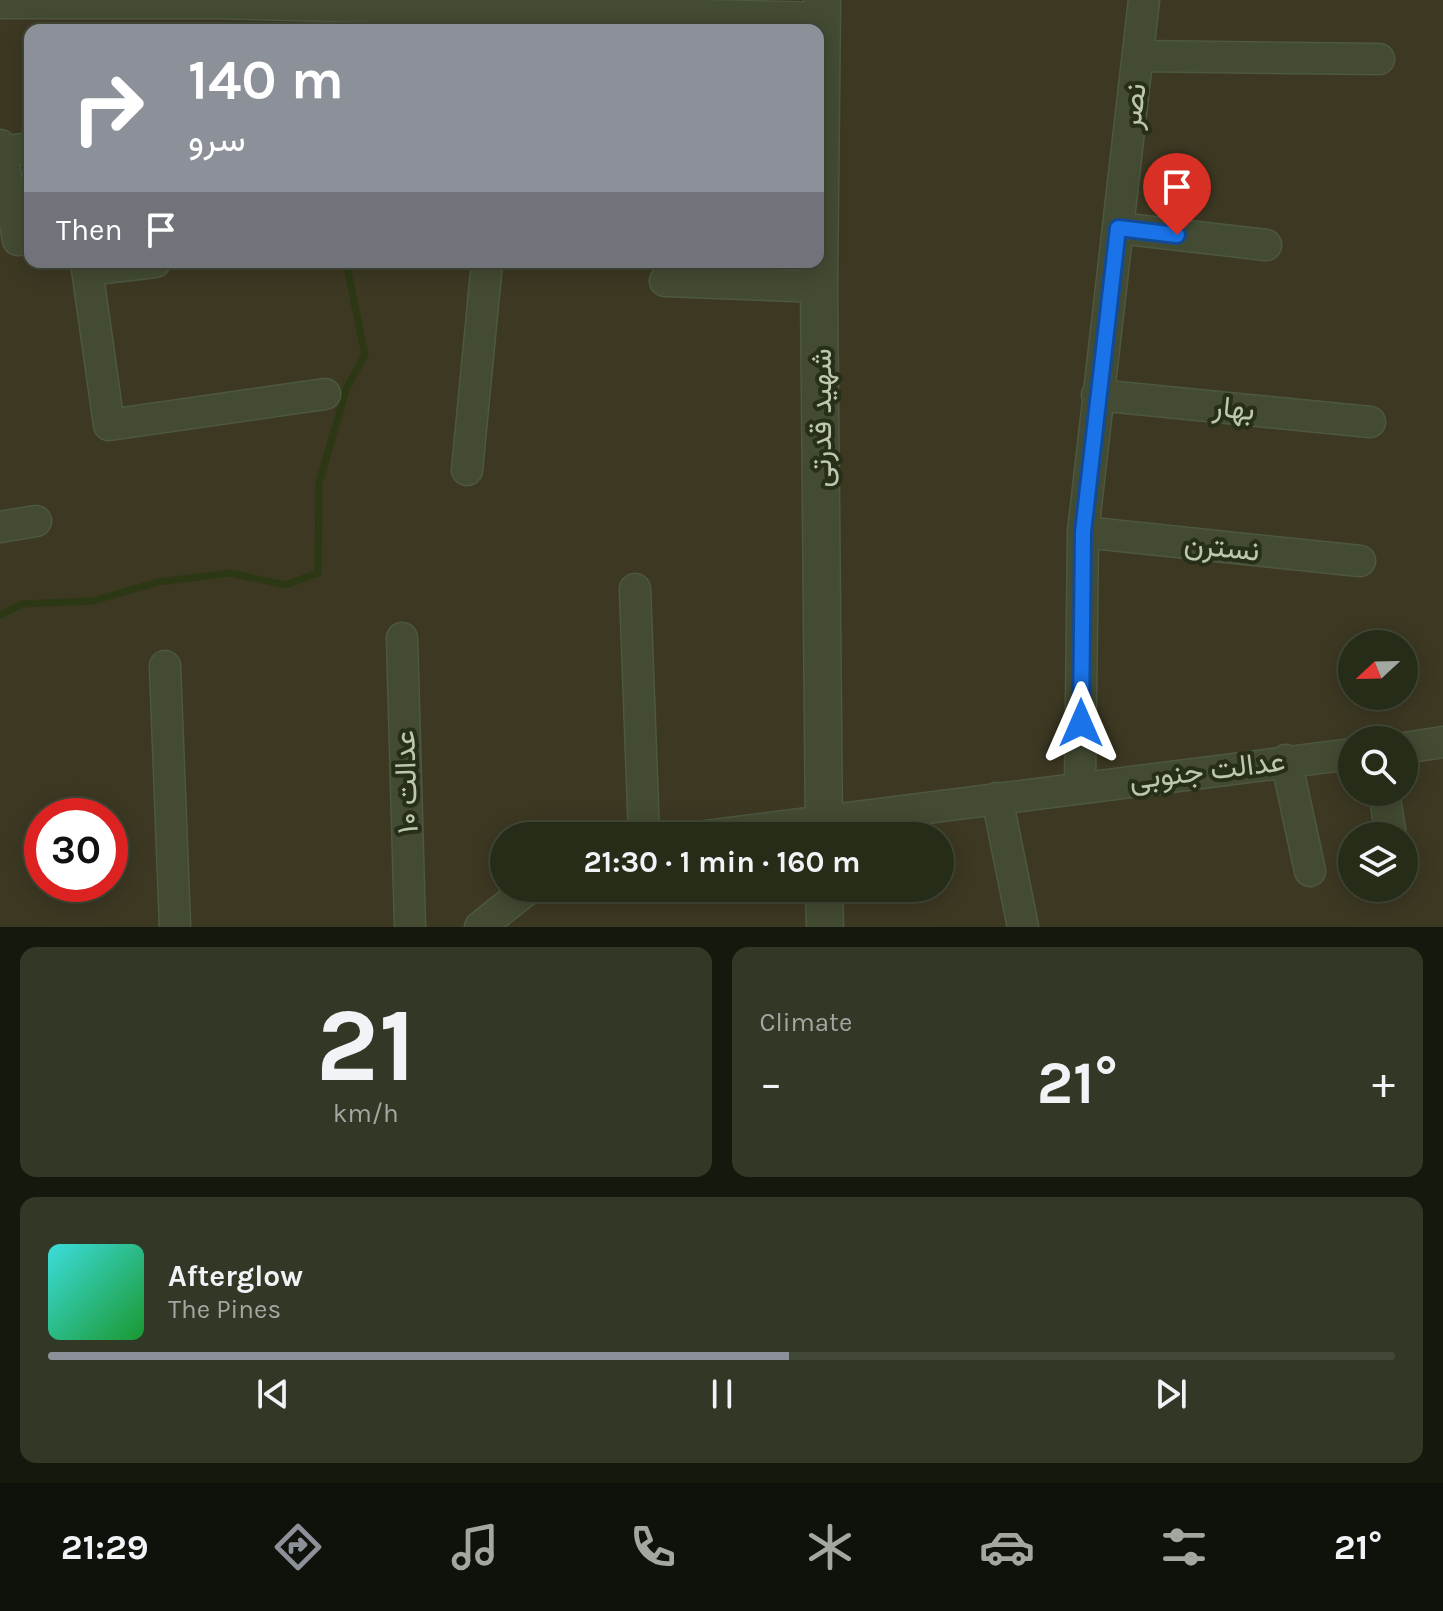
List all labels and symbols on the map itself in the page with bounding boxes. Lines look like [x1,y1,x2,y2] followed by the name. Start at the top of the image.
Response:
[1112,81,1154,132] street label: نصر
[1143,153,1211,235] pin
[803,348,839,488] street label: شهید قدرتی
[1210,388,1257,428] street label: بهار
[1182,525,1262,569] street label: نسترن
[1338,630,1418,710] north arrow
[1039,681,1123,765] position arrow
[386,730,426,834] street label: عدالت ۱۰
[1127,743,1287,797] street label: عدالت جنوبی
[24,798,128,902] speed limit sign: 30

